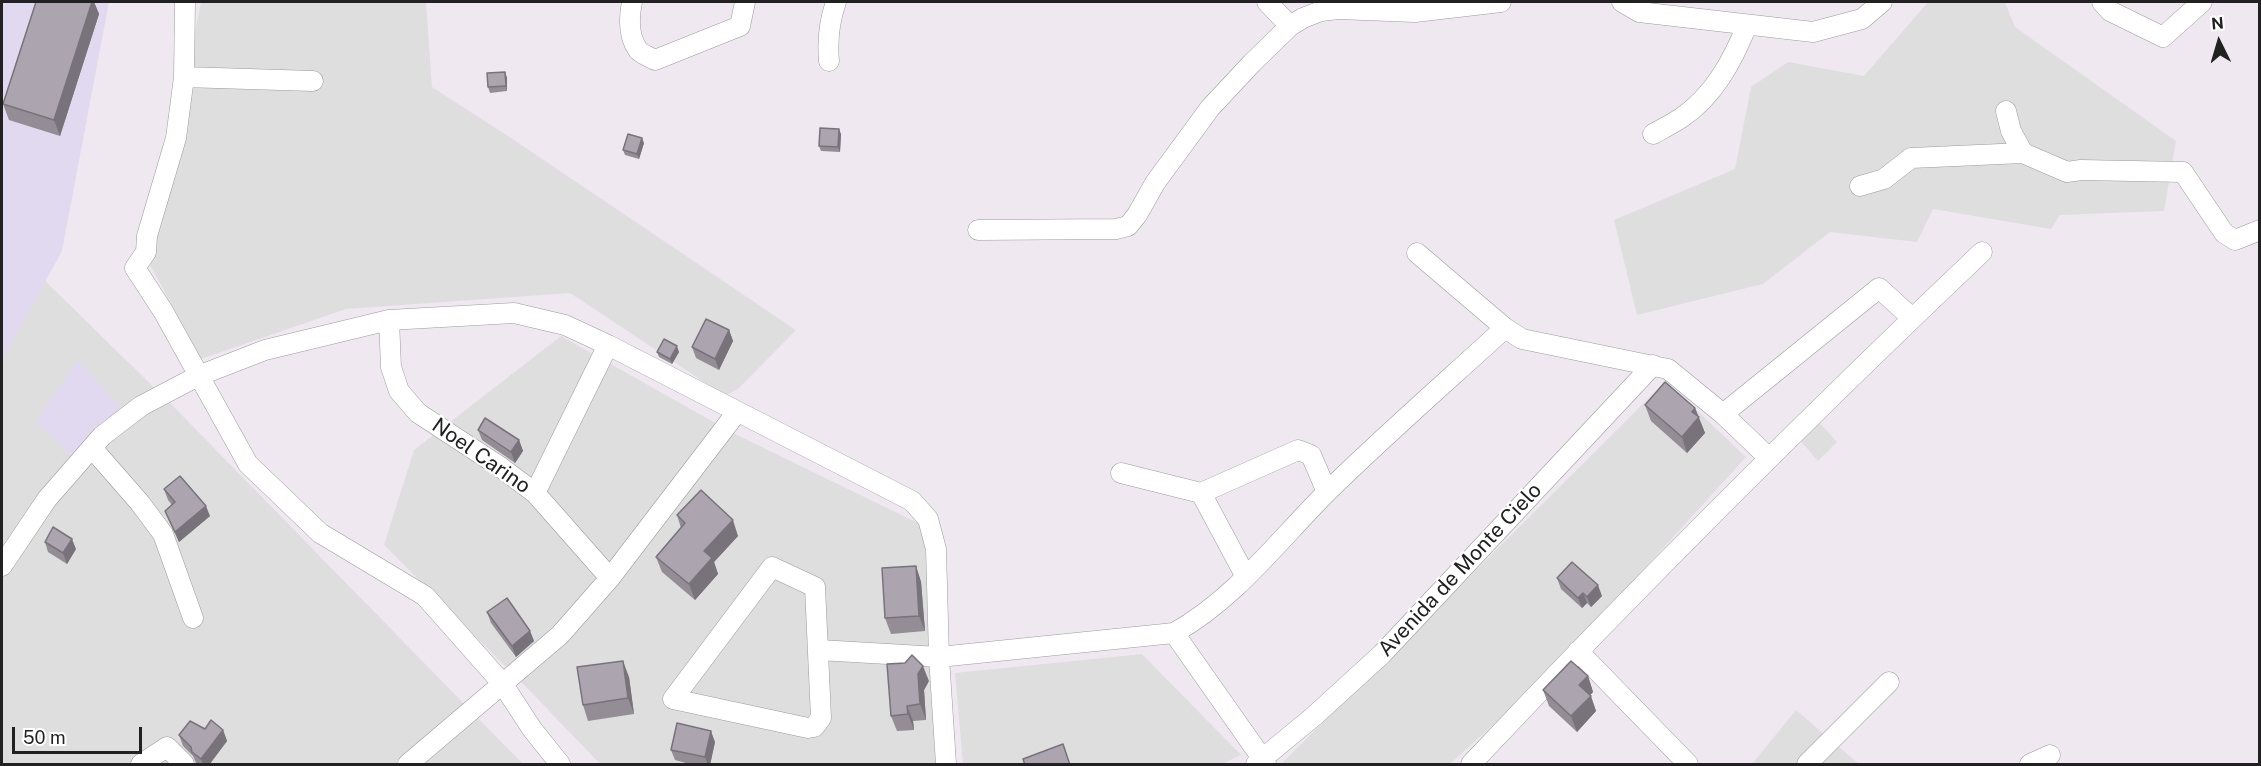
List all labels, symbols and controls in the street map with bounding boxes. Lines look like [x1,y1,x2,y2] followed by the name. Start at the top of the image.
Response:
[2189,12,2249,72] north arrow
[2210,14,2224,34] text: N
[427,413,535,499] street label: Noel Carino
[1373,478,1547,662] street label: Avenida de Monte Cielo
[15,715,146,753] scale bar
[23,727,66,748] text: 50 m

